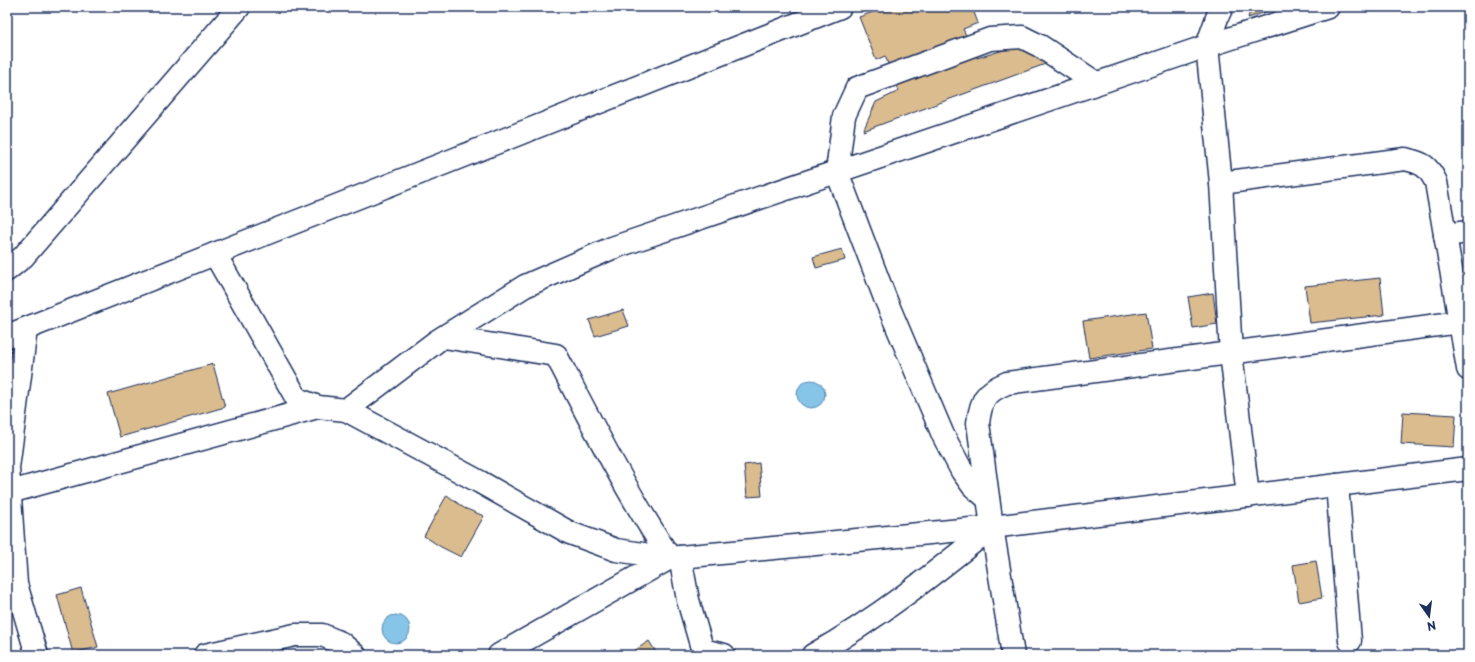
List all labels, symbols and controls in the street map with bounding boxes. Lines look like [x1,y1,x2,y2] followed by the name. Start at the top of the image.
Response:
[1409,596,1449,636] north arrow
[1425,617,1438,636] text: N

